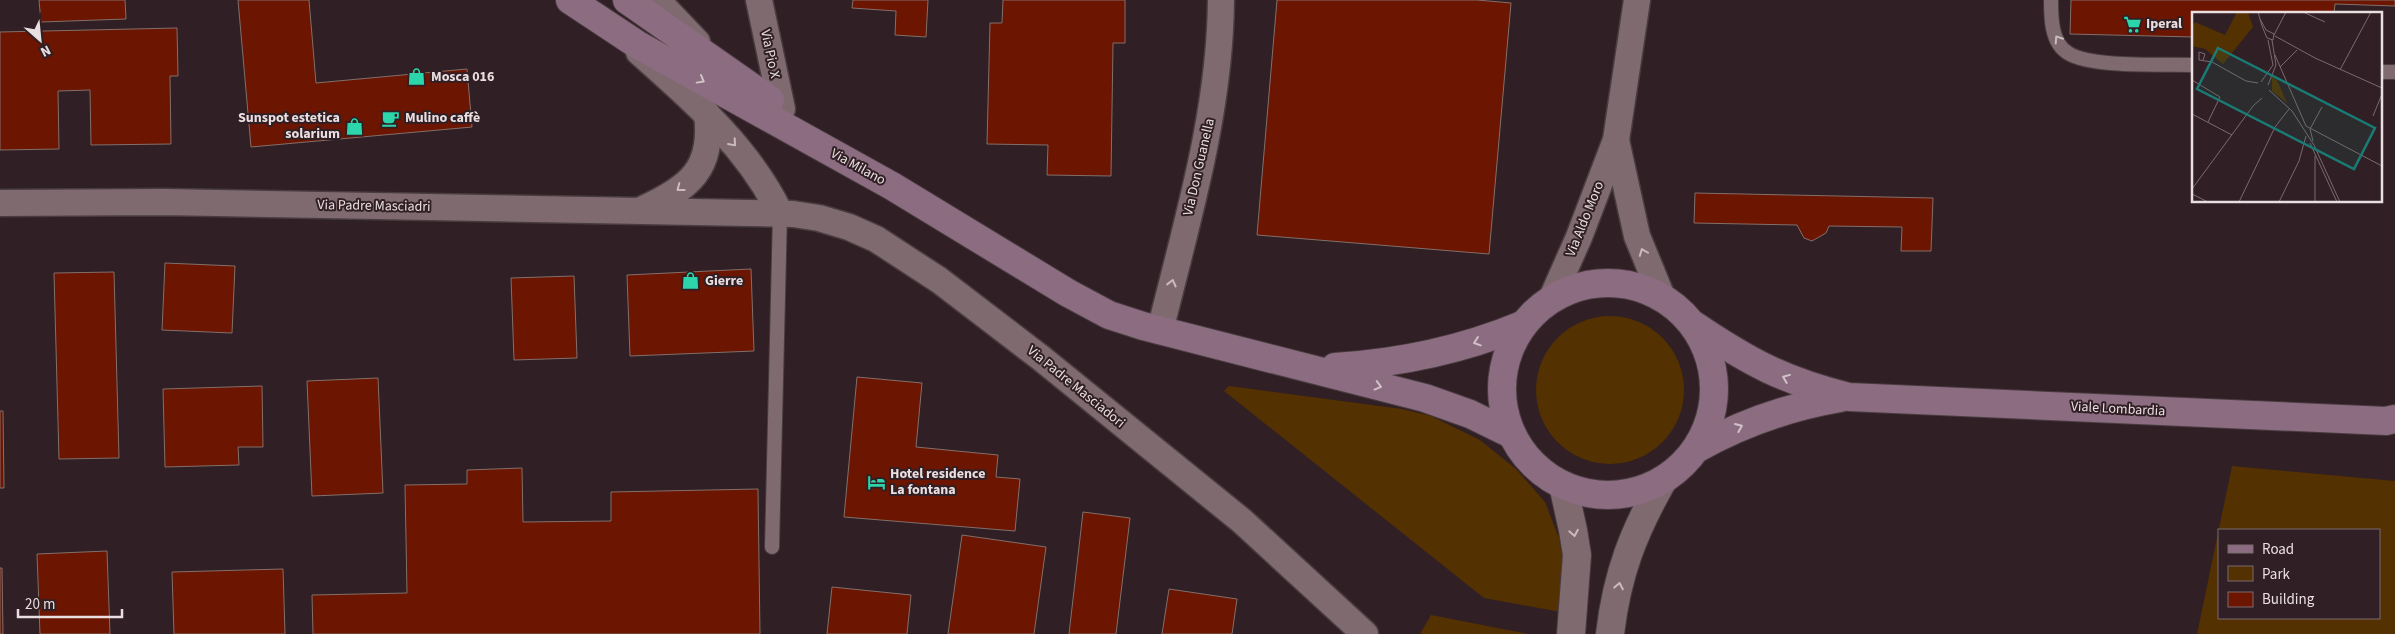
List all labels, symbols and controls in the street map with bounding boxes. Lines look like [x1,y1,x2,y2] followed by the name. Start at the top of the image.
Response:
[2192,12,2382,202] inset map
[2122,14,2142,34] supermarket icon: Iperal
[2146,14,2182,34] place label: Iperal
[15,15,65,65] north arrow
[755,28,785,80] street label: Via Pio X
[2055,36,2064,45] one-way arrow
[37,40,54,62] text: N
[407,67,427,87] shop icon: Mosca 016
[431,67,494,87] place label: Mosca 016
[696,73,705,83] one-way arrow
[238,108,340,144] place label: Sunspot estetica solarium
[381,108,401,128] cafe icon: Mulino caffè
[405,108,480,128] place label: Mulino caffè
[344,116,364,136] shop icon: Sunspot estetica solarium
[1178,116,1220,218] street label: Via Don Guanella
[727,137,736,146] one-way arrow
[827,144,889,190] street label: Via Milano
[1561,178,1609,260] street label: Via Aldo Moro
[676,182,686,191] one-way arrow
[317,195,431,217] street label: Via Padre Masciadri
[1639,248,1650,257] one-way arrow
[681,271,701,291] shop icon: Gierre
[705,271,743,291] place label: Gierre
[1166,279,1177,288] one-way arrow
[1473,336,1481,346] one-way arrow
[1023,341,1129,433] street label: Via Padre Masciadori
[1782,374,1791,384] one-way arrow
[1373,380,1382,391] one-way arrow
[2070,397,2166,421] street label: Viale Lombardia
[1734,422,1743,433] one-way arrow
[890,464,985,500] place label: Hotel residence La fontana
[866,472,886,492] hotel icon: Hotel residence La fontana
[1568,529,1578,537] one-way arrow
[2218,529,2380,619] legend
[2262,539,2294,560] text: Road
[2262,564,2291,585] text: Park
[1613,582,1623,590] one-way arrow
[18,586,121,618] scale bar
[2262,589,2315,610] text: Building
[25,594,55,615] text: 20 m

